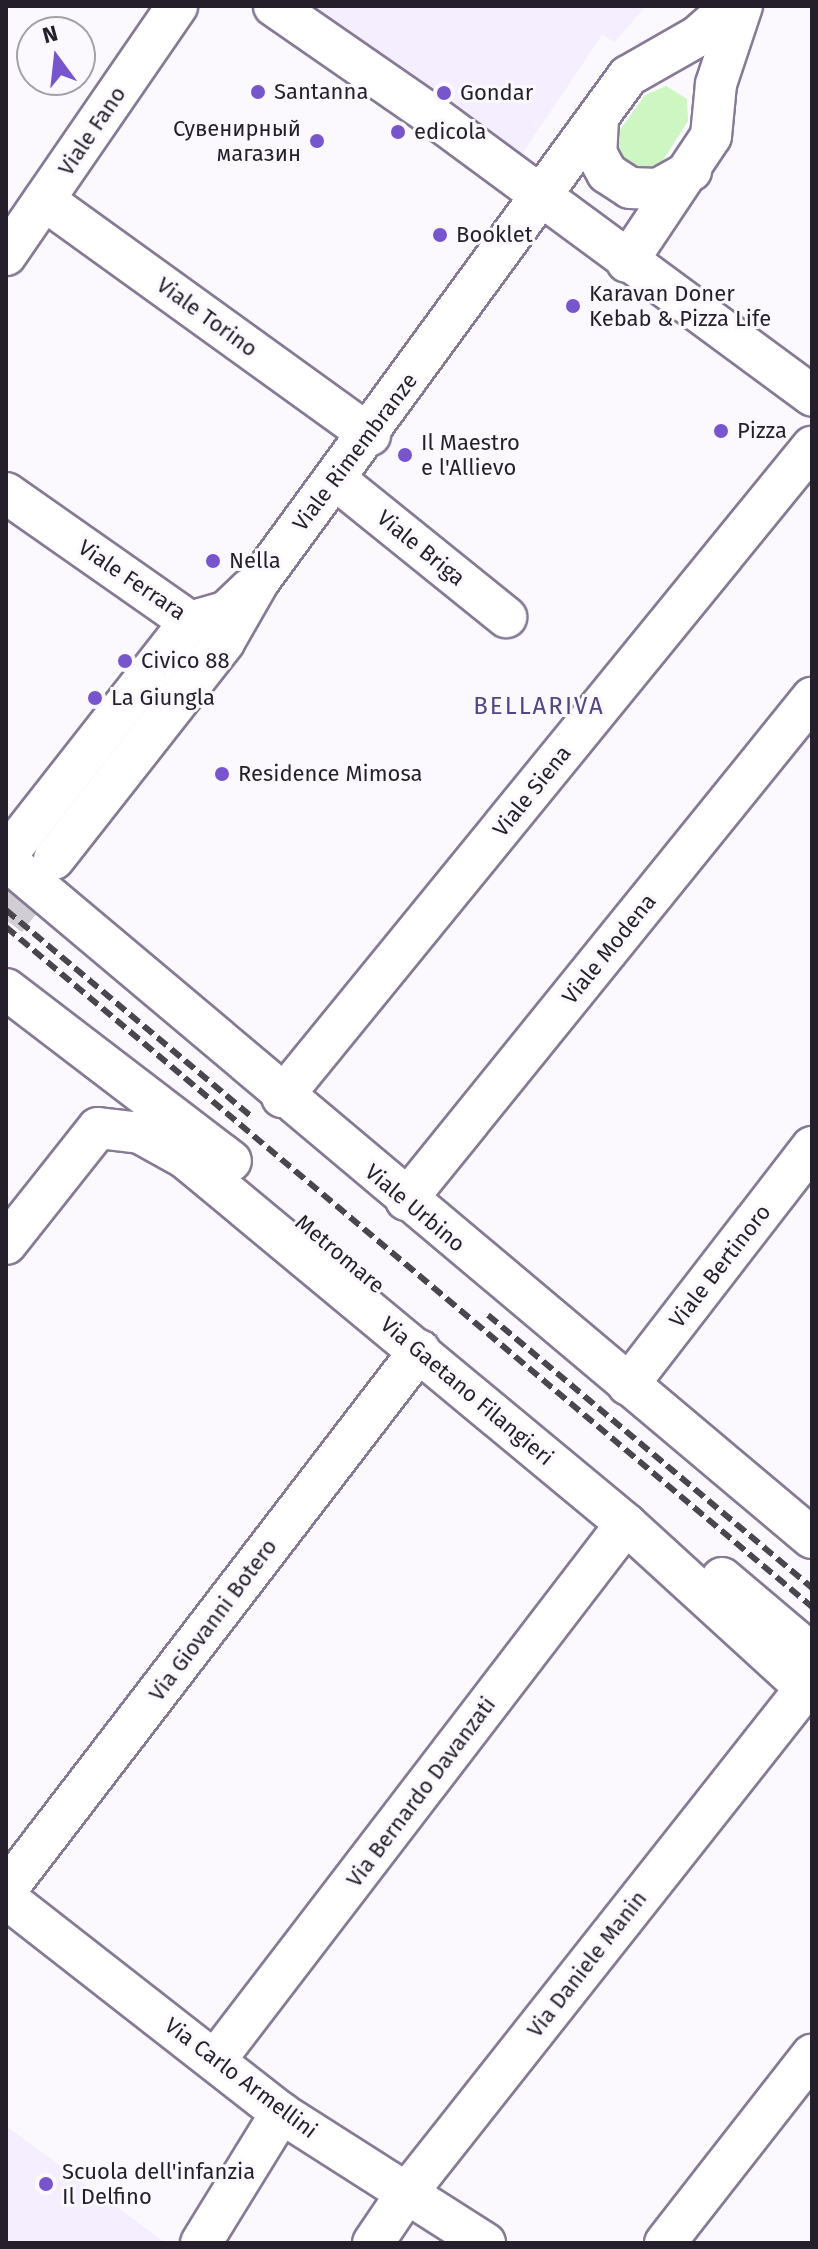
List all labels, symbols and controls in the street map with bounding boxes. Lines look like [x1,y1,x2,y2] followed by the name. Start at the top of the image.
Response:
[16,16,96,96] north arrow
[40,19,61,49] text: N
[274,79,368,105] place label: Santanna
[460,80,533,106] place label: Gondar
[53,82,131,180] street label: Viale Fano
[249,83,267,101] marker: Santanna
[435,84,453,102] marker: Gondar
[173,115,301,166] place label: Сувенирный магазин
[414,119,487,145] place label: edicola
[389,123,407,141] marker: edicola
[308,132,326,150] marker: Сувенирный магазин
[456,222,533,248] place label: Booklet
[431,226,449,244] marker: Booklet
[152,272,262,362] street label: Viale Torino
[589,280,771,332] place label: Karavan Doner Kebab & Pizza Life
[564,297,582,315] marker: Karavan Doner Kebab & Pizza Life
[287,368,423,536] street label: Viale Rimembranze
[737,418,787,444] place label: Pizza
[712,422,730,440] marker: Pizza
[421,429,520,480] place label: Il Maestro e l'Allievo
[396,446,414,464] marker: Il Maestro e l'Allievo
[372,505,470,591] street label: Viale Briga
[73,534,191,626] street label: Viale Ferrara
[229,548,281,574] place label: Nella
[204,552,222,570] marker: Nella
[141,648,230,674] place label: Civico 88
[116,652,134,670] marker: Civico 88
[111,685,215,711] place label: La Giungla
[86,689,104,707] marker: La Giungla
[473,693,605,721] district label: BELLARIVA
[487,740,577,842] street label: Viale Siena
[238,761,422,787] place label: Residence Mimosa
[213,765,231,783] marker: Residence Mimosa
[556,889,662,1009] street label: Viale Modena
[360,1159,470,1257] street label: Viale Urbino
[664,1199,776,1333] street label: Viale Bertinoro
[290,1209,390,1299] street label: Metromare
[375,1311,559,1471] street label: Via Gaetano Filangieri
[144,1534,282,1706] street label: Via Giovanni Botero
[341,1692,501,1892] street label: Via Bernardo Davanzati
[522,1886,652,2042] street label: Via Daniele Manin
[160,2012,322,2144] street label: Via Carlo Armellini
[62,2158,255,2210] place label: Scuola dell'infanzia Il Delfino
[37,2175,55,2193] marker: Scuola dell'infanzia Il Delfino

